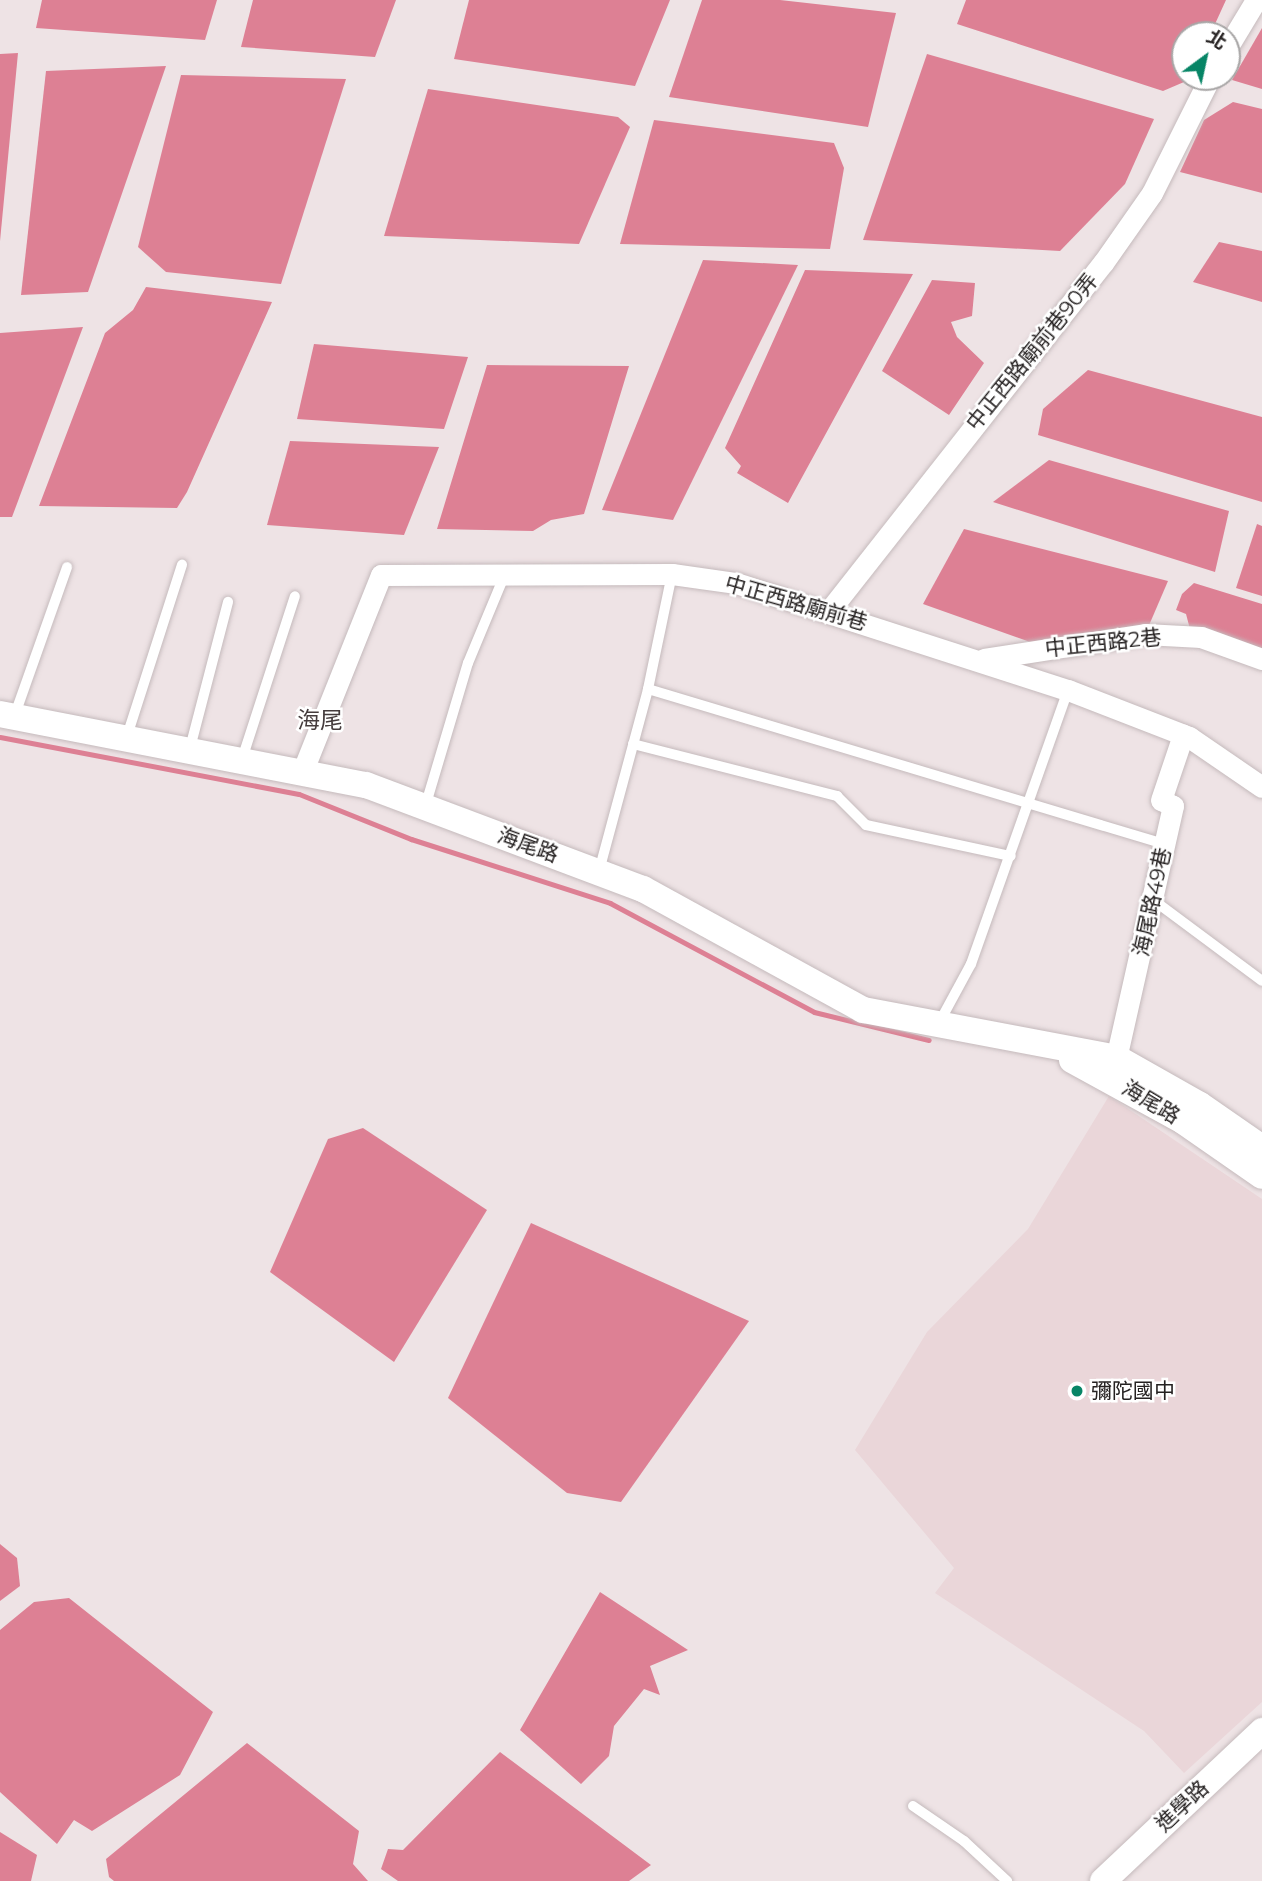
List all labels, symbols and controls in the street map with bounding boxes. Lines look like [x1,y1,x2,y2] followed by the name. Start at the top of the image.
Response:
[1171,21,1241,91] north arrow
[1202,25,1231,54] text: 北
[961,268,1103,436] street label: 中正西路廟前巷90弄
[722,571,870,635] street label: 中正西路廟前巷
[1044,624,1162,662] street label: 中正西路2巷
[297,706,343,734] district label: 海尾
[494,822,562,868] street label: 海尾路
[1128,845,1176,959] street label: 海尾路49巷
[1118,1075,1184,1129] street label: 海尾路
[1091,1378,1175,1404] place label: 彌陀國中
[1069,1383,1085,1399] marker: 彌陀國中
[1150,1775,1214,1837] street label: 進學路

